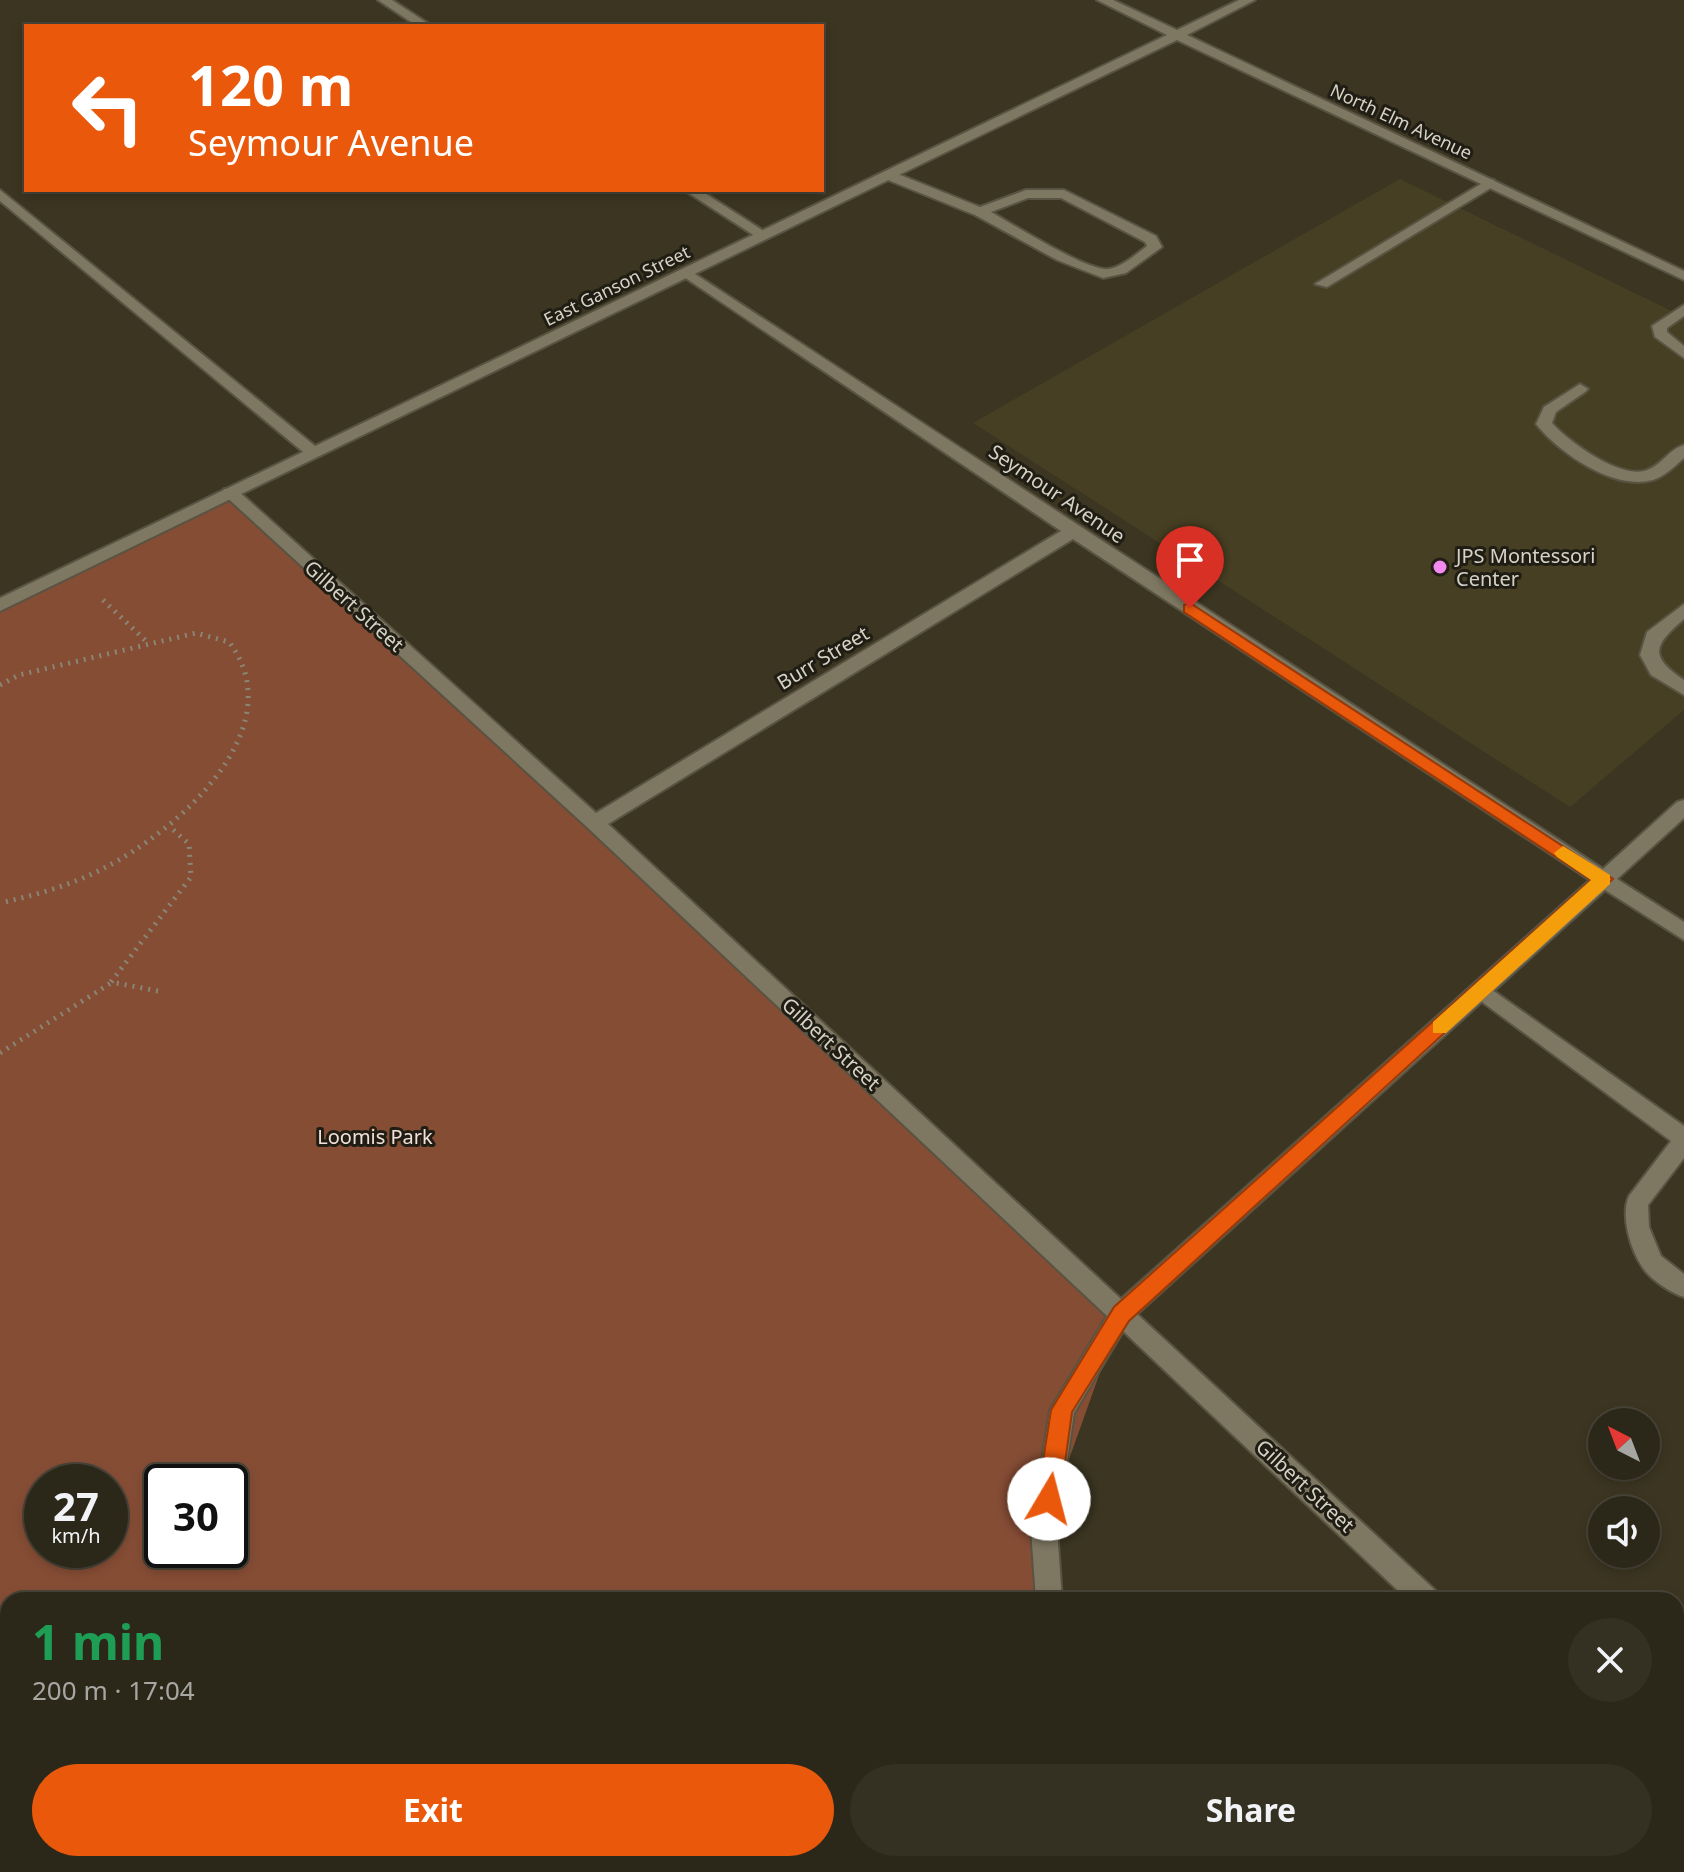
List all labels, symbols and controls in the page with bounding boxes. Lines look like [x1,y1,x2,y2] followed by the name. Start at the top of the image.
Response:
[188,46,353,122] text: 120 m
[56,56,160,160] icon: left
[1327,78,1476,164] street label: North Elm Avenue
[188,118,474,167] text: Seymour Avenue
[539,239,694,331] street label: East Ganson Street
[984,438,1131,549] street label: Seymour Avenue
[1156,526,1224,608] pin
[1168,538,1212,582] icon: arrive
[1454,542,1596,592] place label: JPS Montessori Center
[299,554,410,657] street label: Gilbert Street
[1431,558,1449,576] marker: JPS Montessori Center
[772,619,874,696] street label: Burr Street
[776,991,886,1096] street label: Gilbert Street
[317,1123,433,1150] park label: Loomis Park
[1588,1408,1660,1480] north arrow
[1588,1408,1660,1568] map controls
[1250,1433,1360,1538] street label: Gilbert Street
[1007,1457,1091,1541] position arrow
[144,1464,248,1568] speed limit sign: 30
[53,1478,99,1533] text: 27
[1588,1496,1660,1568] button: sound
[51,1522,101,1549] text: km/h
[32,1609,164,1674] text: 1 min
[1568,1618,1652,1702] button: close
[32,1672,195,1708] text: 200 m · 17:04
[32,1764,834,1856] button: Exit
[850,1764,1652,1856] button: Share

